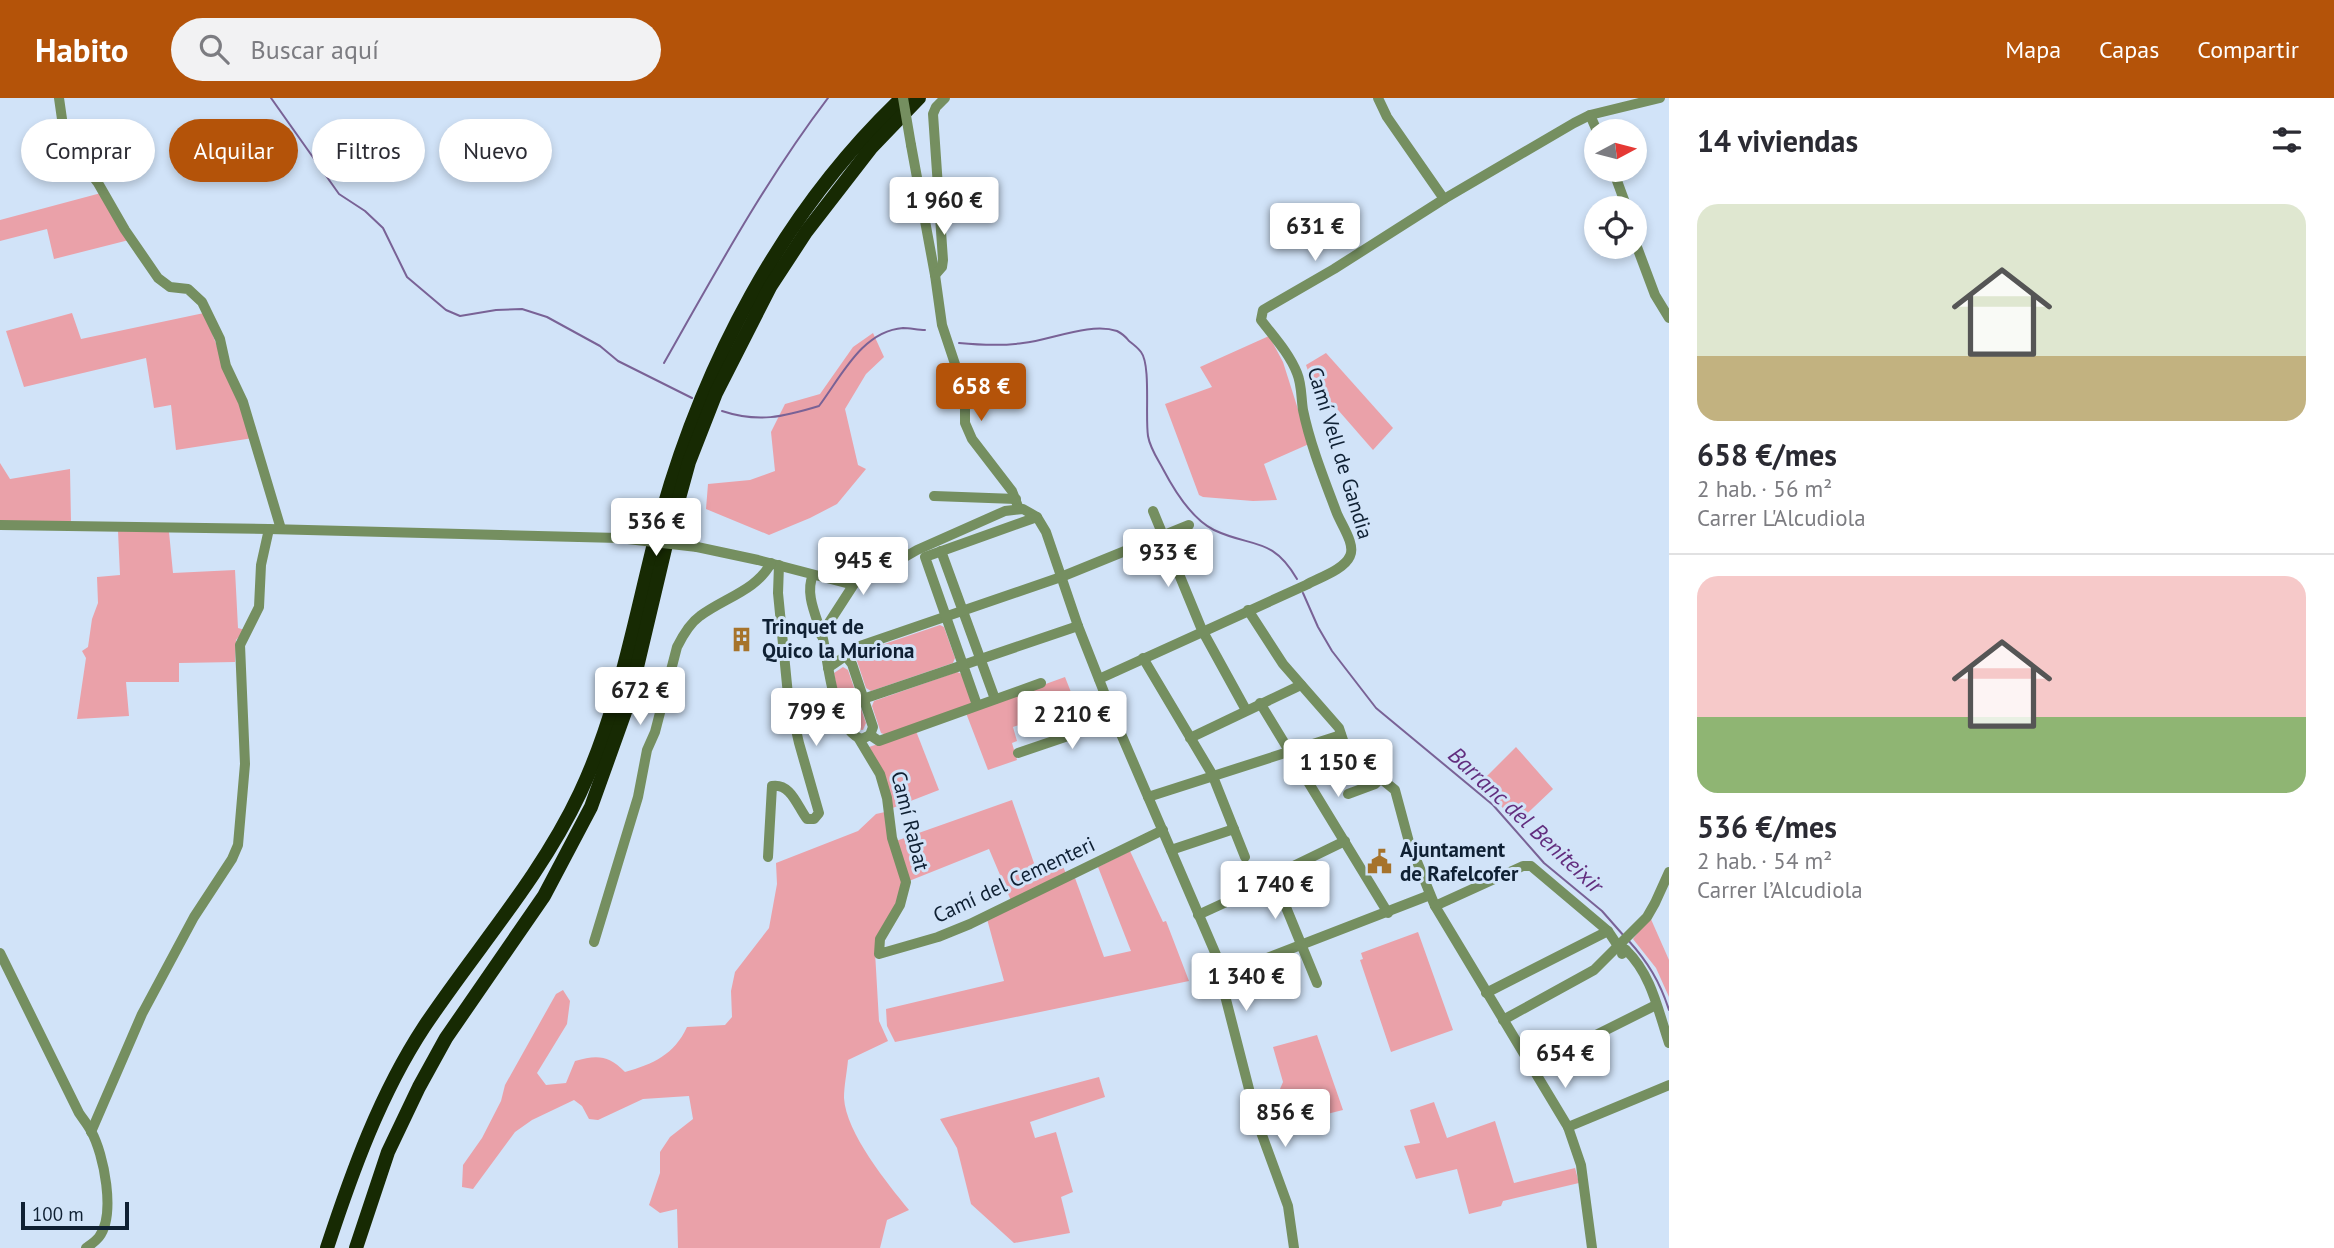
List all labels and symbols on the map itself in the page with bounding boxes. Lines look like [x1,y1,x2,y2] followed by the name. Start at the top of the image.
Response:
[1584,119,1647,182] north arrow
[879,178,1009,237] pin: 1 960 €
[1266,204,1364,263] pin: 631 €
[1301,363,1380,542] street label: Camí Vell de Gandia
[932,364,1030,423] pin: 658 €
[607,498,705,558] pin: 536 €
[1119,530,1217,589] pin: 933 €
[814,538,912,597] pin: 945 €
[762,613,915,664] place label: Trinquet de Quico la Muriona
[728,625,756,653] building icon: Trinquet de Quico la Muriona
[591,668,689,727] pin: 672 €
[767,688,865,748] pin: 799 €
[1007,692,1137,751] pin: 2 210 €
[1273,740,1403,799] pin: 1 150 €
[1443,740,1611,900] water label: Barranc del Beniteixir
[885,768,936,874] street label: Camí Rabat
[929,830,1099,929] street label: Camí del Cementeri
[1400,836,1519,887] place label: Ajuntament de Rafelcofer
[1366,848,1394,876] public building icon: Ajuntament de Rafelcofer
[1210,862,1340,921] pin: 1 740 €
[1181,954,1311,1013] pin: 1 340 €
[1516,1030,1614,1090] pin: 654 €
[1236,1090,1334,1149] pin: 856 €
[21,1199,130,1231] scale bar

